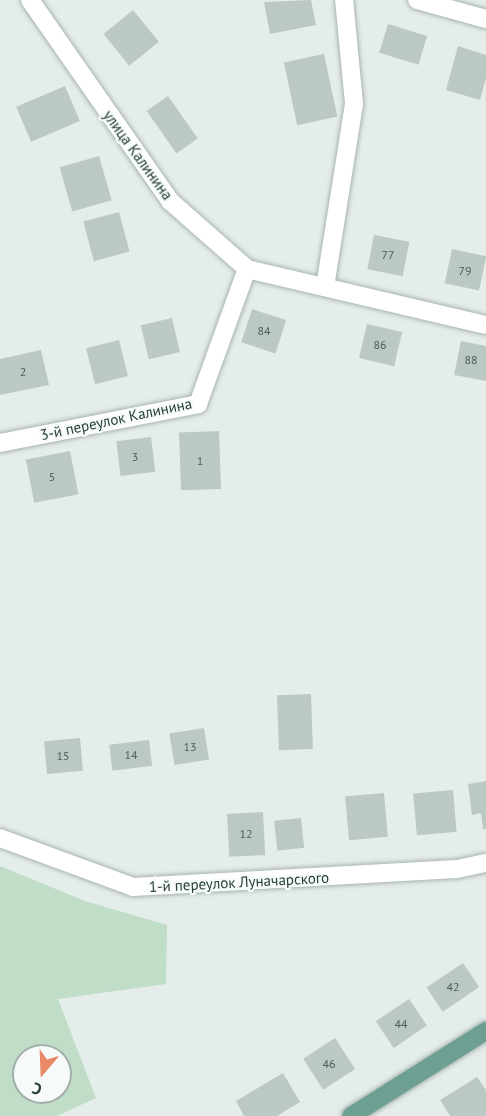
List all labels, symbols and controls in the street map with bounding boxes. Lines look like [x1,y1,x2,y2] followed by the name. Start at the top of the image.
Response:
[99,107,177,203] street label: улица Калинина
[381,248,395,262] house number: 77
[458,264,472,278] house number: 79
[257,324,271,338] house number: 84
[373,338,387,352] house number: 86
[464,353,478,367] house number: 88
[20,365,26,379] house number: 2
[39,394,193,444] street label: 3-й переулок Калинина
[132,450,138,464] house number: 3
[197,454,203,468] house number: 1
[49,470,55,484] house number: 5
[183,740,197,754] house number: 13
[124,748,138,762] house number: 14
[56,749,70,763] house number: 15
[239,827,253,841] house number: 12
[148,868,330,896] street label: 1-й переулок Луначарского
[446,980,460,994] house number: 42
[394,1017,408,1031] house number: 44
[12,1044,72,1104] north arrow
[322,1057,336,1071] house number: 46
[29,1078,44,1100] text: С

